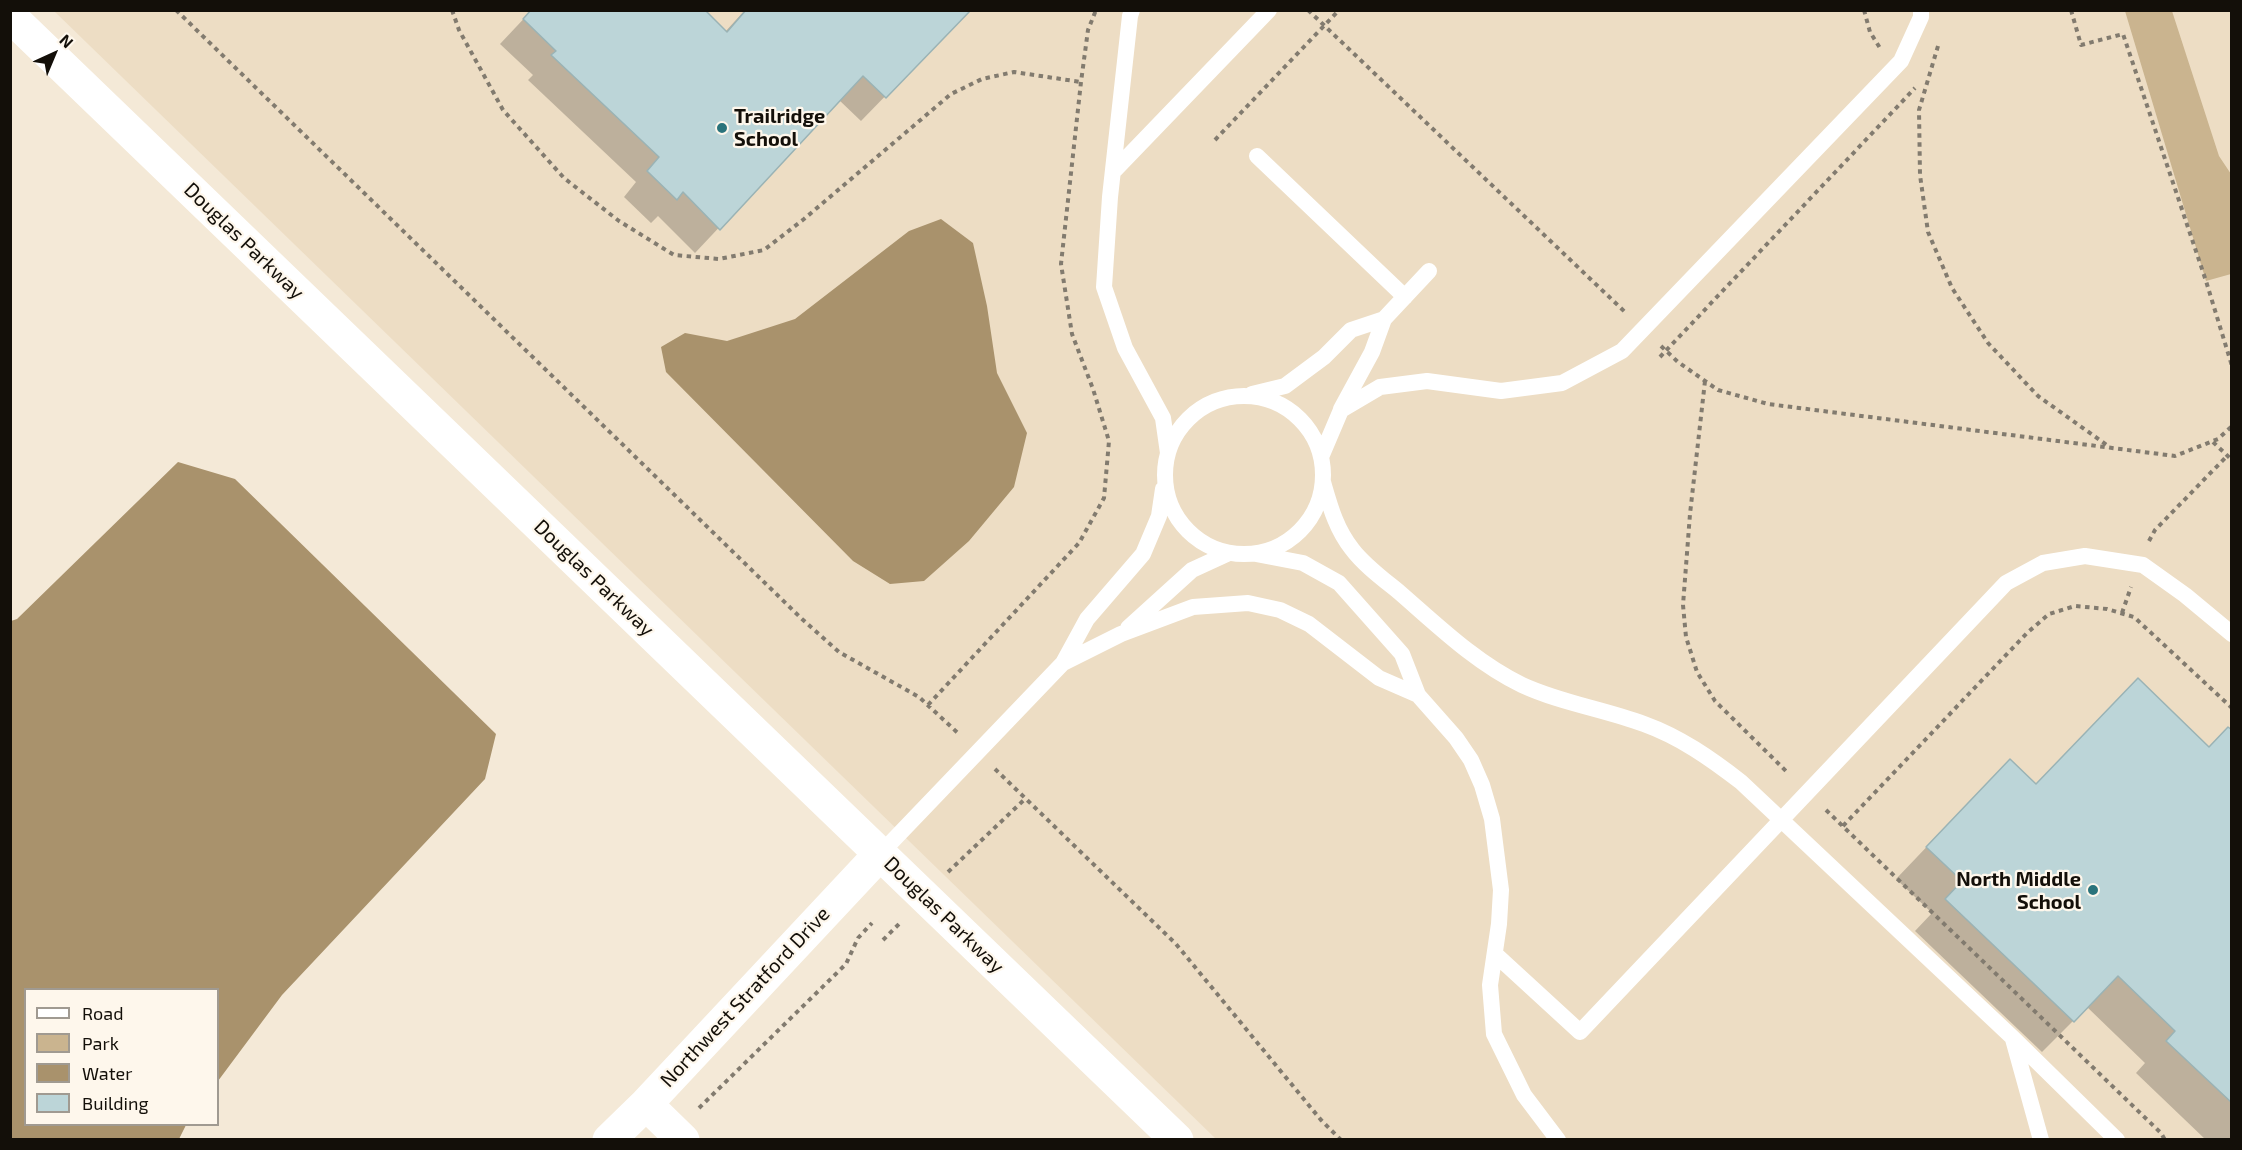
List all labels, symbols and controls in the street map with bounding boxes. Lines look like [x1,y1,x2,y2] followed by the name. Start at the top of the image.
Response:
[24,24,84,84] north arrow
[56,30,78,52] text: N
[734,104,825,151] place label: Trailridge School
[715,121,729,135] marker: Trailridge School
[179,178,309,304] street label: Douglas Parkway
[529,515,659,641] street label: Douglas Parkway
[879,852,1009,978] street label: Douglas Parkway
[1956,867,2081,914] place label: North Middle School
[2086,883,2100,897] marker: North Middle School
[655,902,835,1092] street label: Northwest Stratford Drive
[24,988,219,1126] legend
[82,1002,123,1024] text: Road
[82,1032,119,1054] text: Park
[82,1062,132,1084] text: Water
[82,1092,149,1114] text: Building

